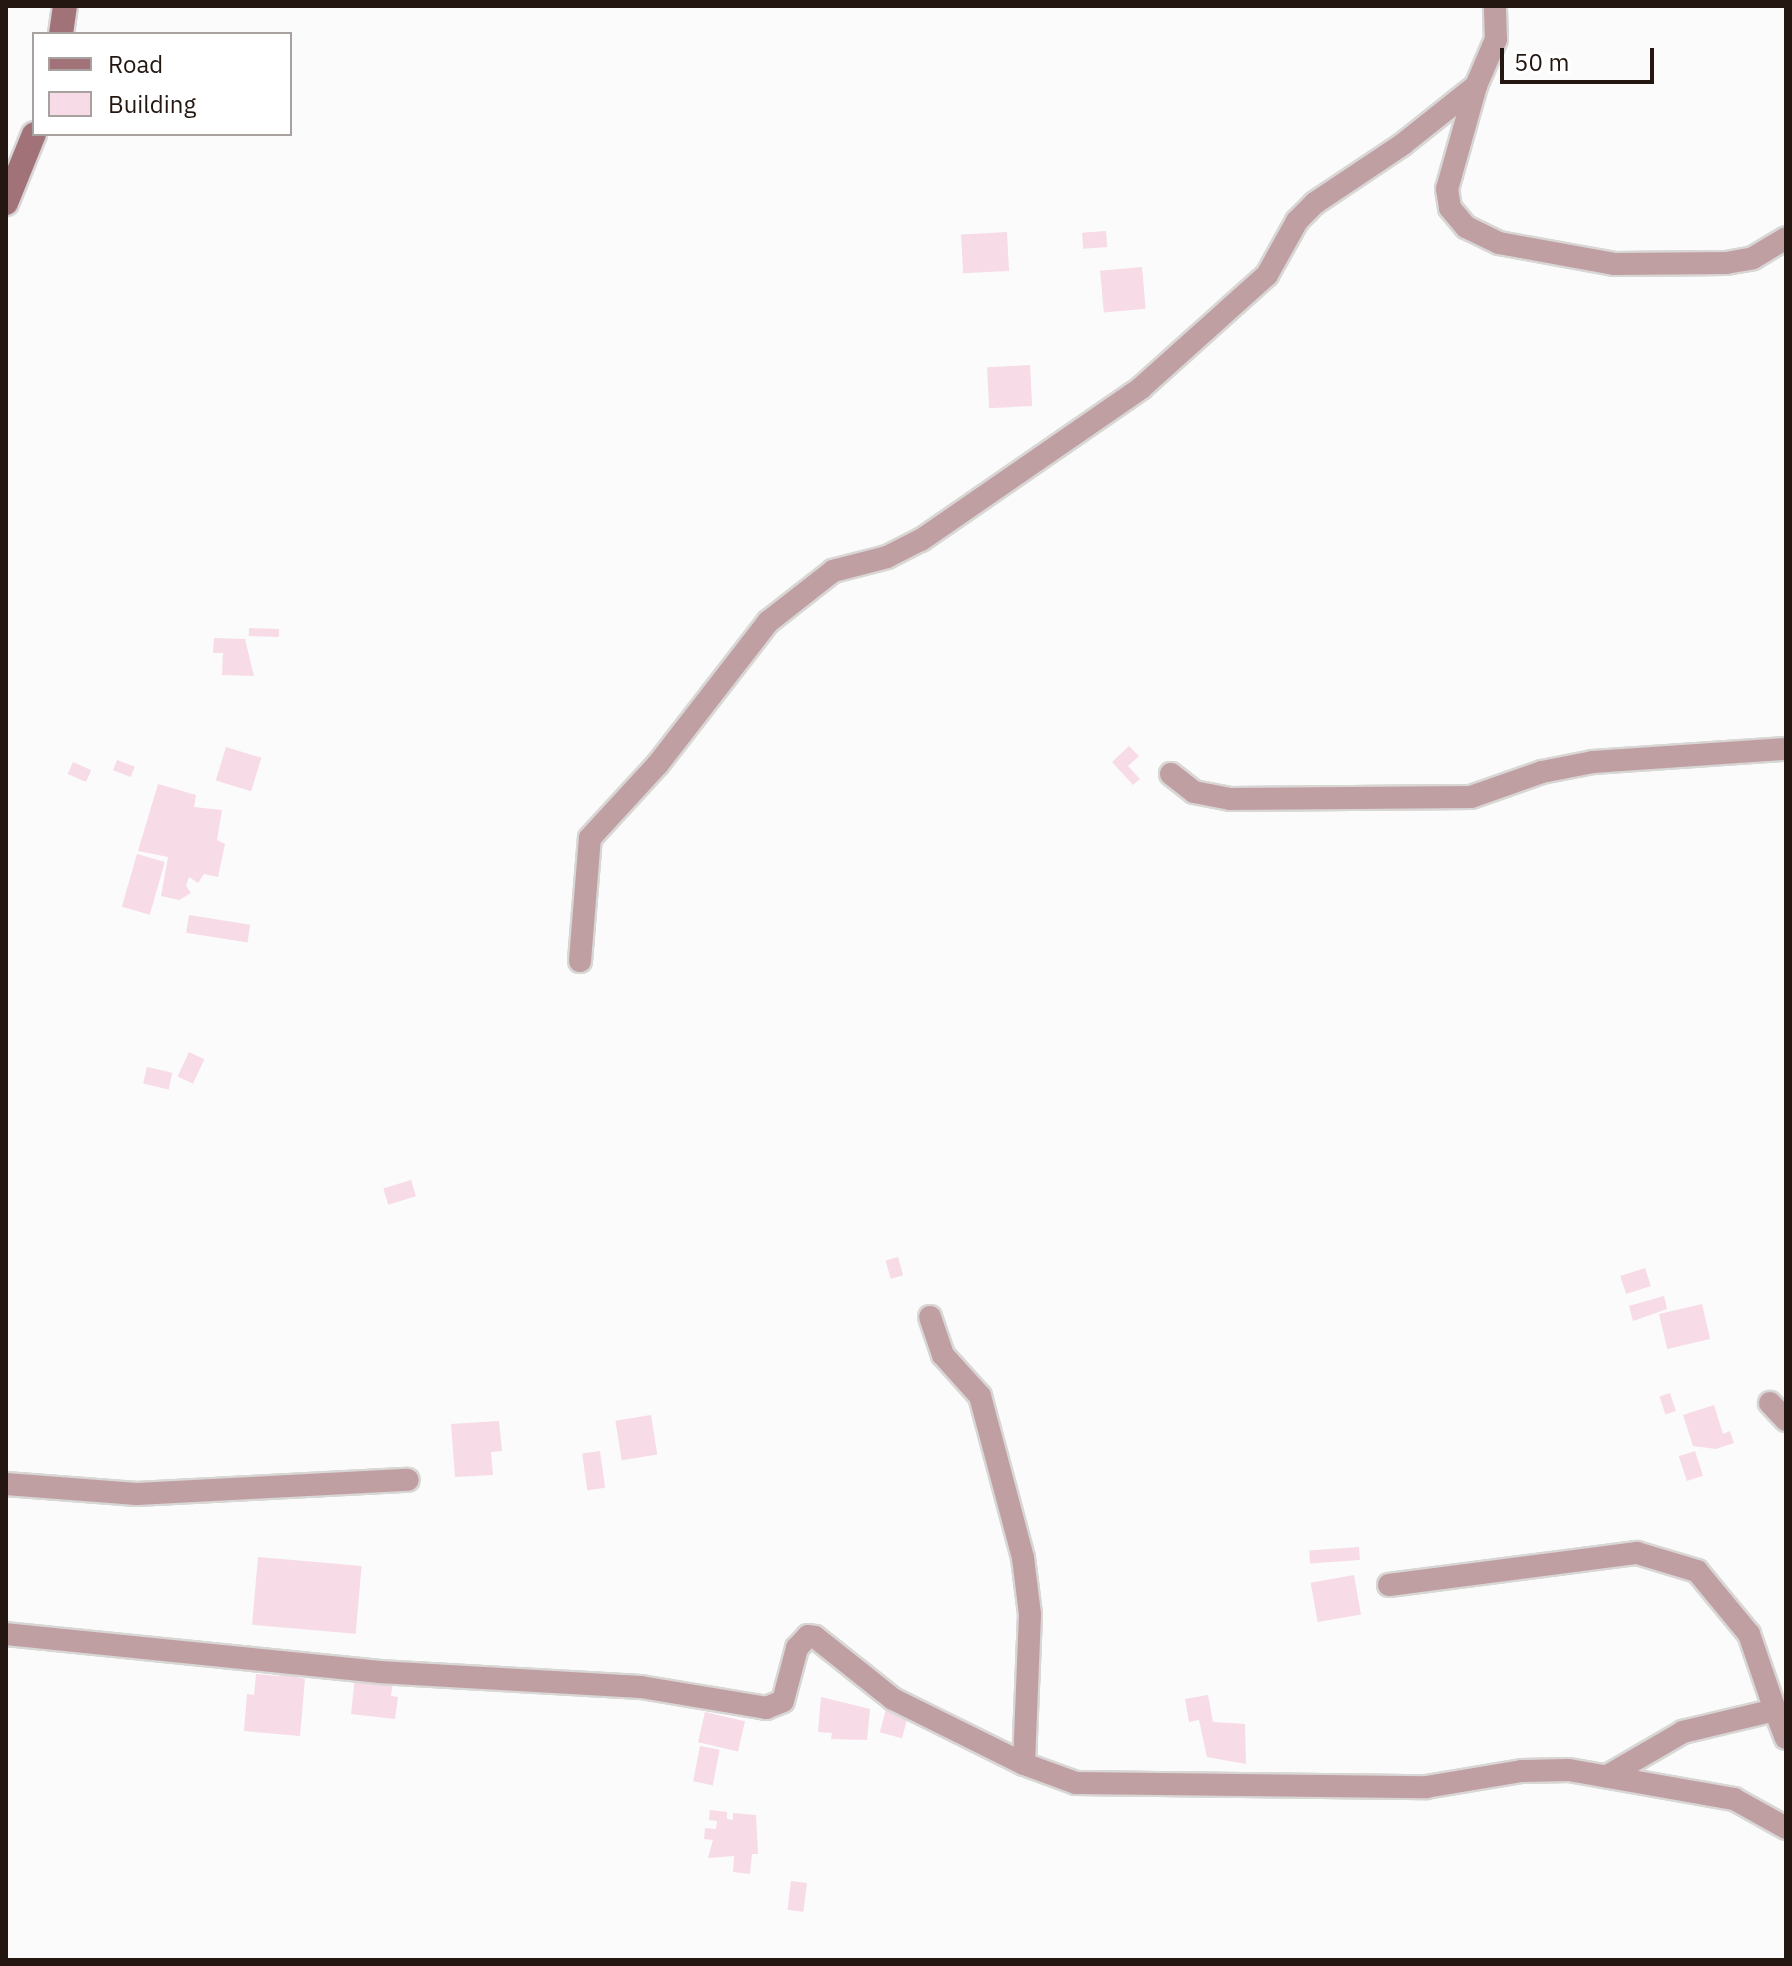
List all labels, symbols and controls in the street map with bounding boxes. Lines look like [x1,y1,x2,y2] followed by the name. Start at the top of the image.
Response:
[32,32,292,136] legend
[1504,32,1658,82] scale bar
[1514,46,1569,78] text: 50 m
[108,48,163,80] text: Road
[108,88,196,120] text: Building

